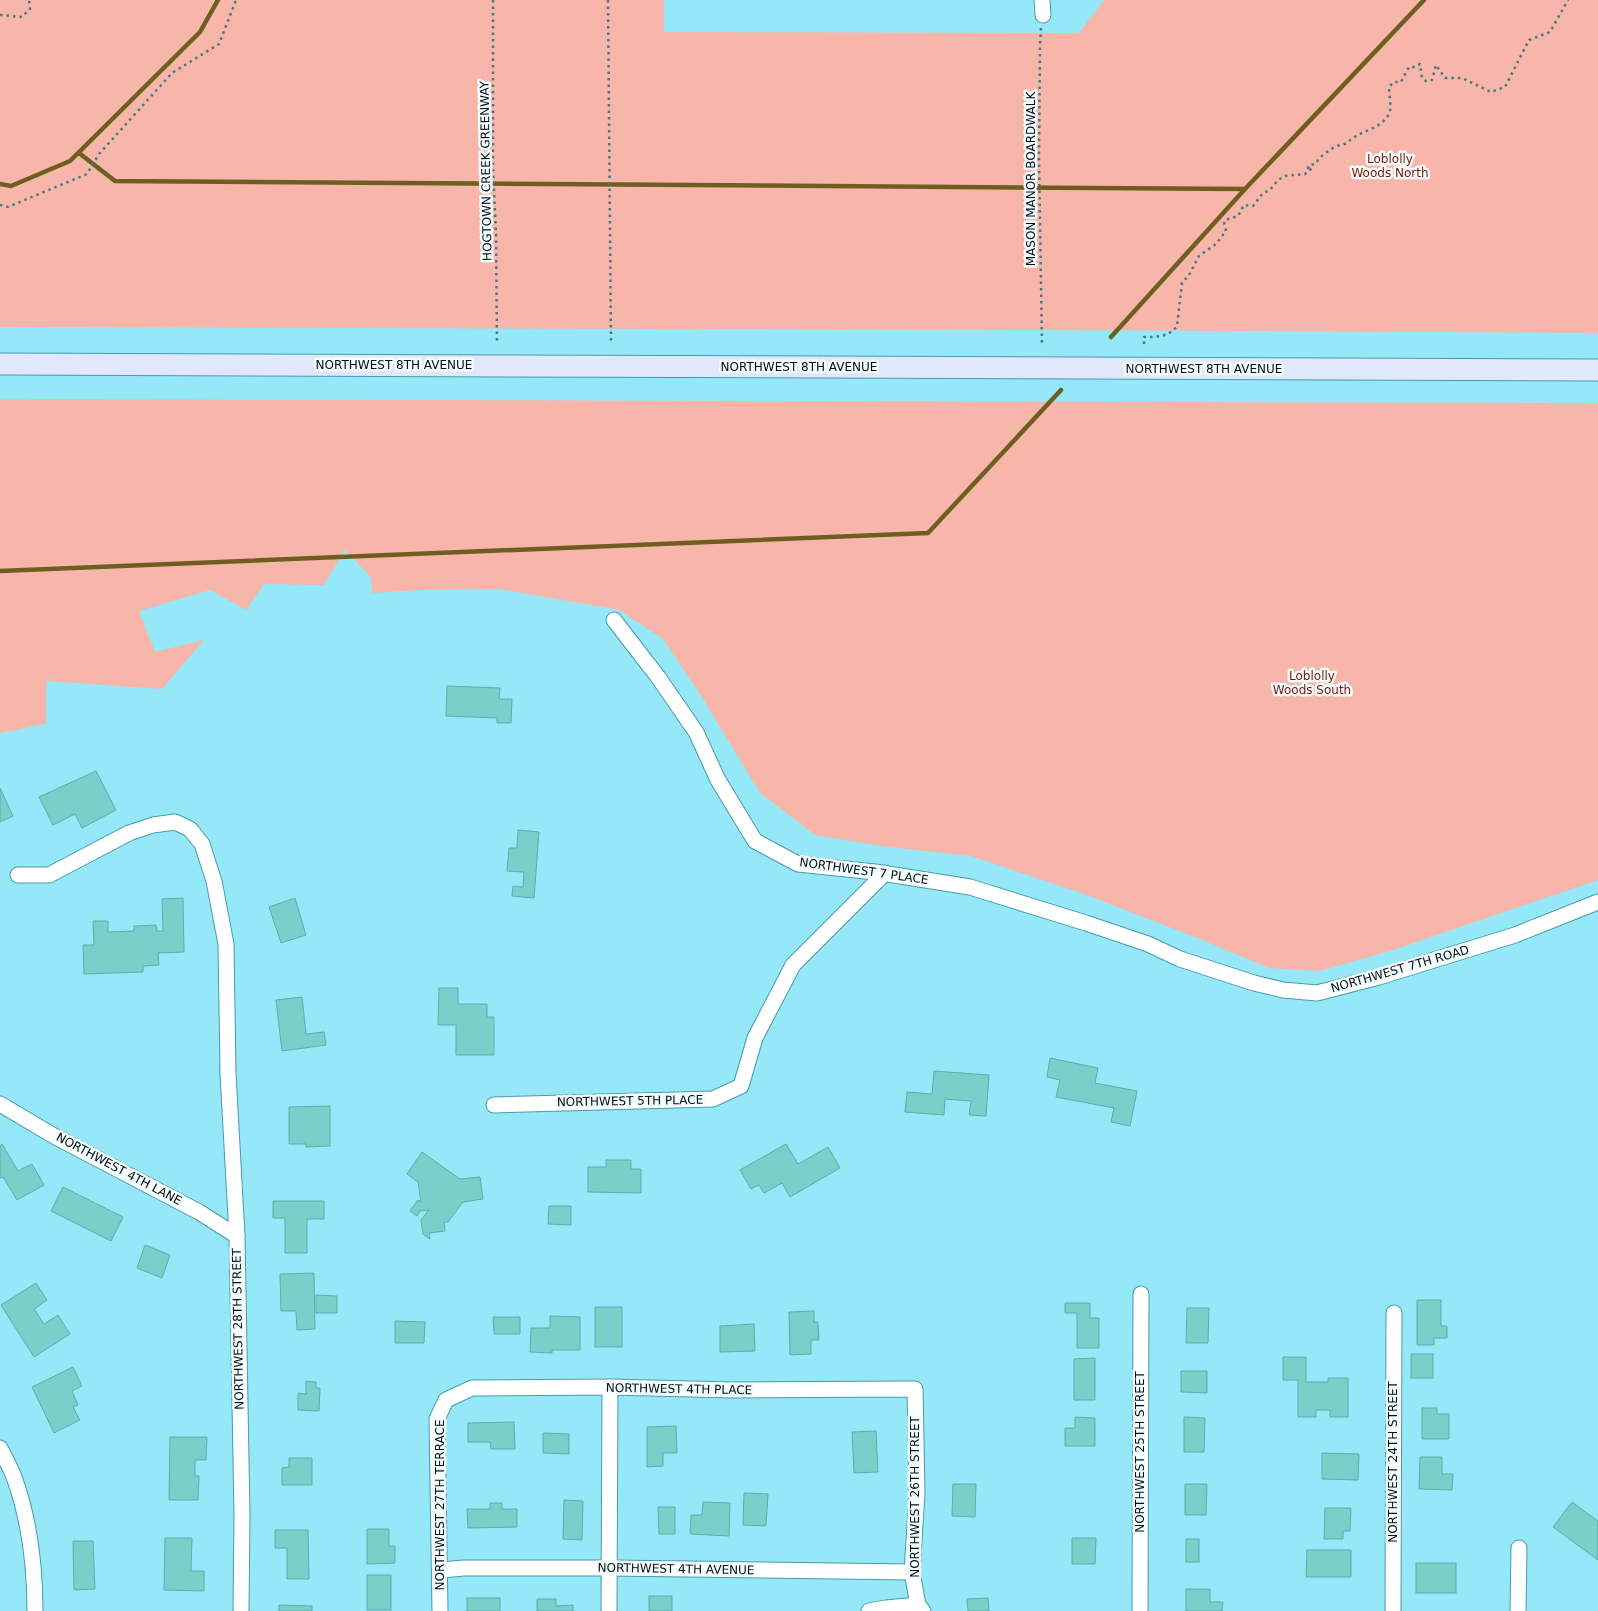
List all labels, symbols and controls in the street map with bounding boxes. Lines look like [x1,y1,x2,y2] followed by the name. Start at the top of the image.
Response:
[477,80,495,261] street label: HOGTOWN CREEK GREENWAY
[1024,91,1038,266] street label: MASON MANOR BOARDWALK
[1351,152,1429,180] park label: Loblolly Woods North
[316,358,472,372] street label: NORTHWEST 8TH AVENUE
[721,360,877,374] street label: NORTHWEST 8TH AVENUE
[1126,362,1282,376] street label: NORTHWEST 8TH AVENUE
[1273,669,1351,697] park label: Loblolly Woods South
[799,855,929,887] street label: NORTHWEST 7 PLACE
[1329,943,1471,995] street label: NORTHWEST 7TH ROAD
[557,1093,703,1109] street label: NORTHWEST 5TH PLACE
[54,1130,184,1208] street label: NORTHWEST 4TH LANE
[230,1247,246,1410] street label: NORTHWEST 28TH STREET
[1133,1371,1147,1533] street label: NORTHWEST 25TH STREET
[606,1381,752,1397] street label: NORTHWEST 4TH PLACE
[1386,1381,1400,1543] street label: NORTHWEST 24TH STREET
[908,1416,922,1578] street label: NORTHWEST 26TH STREET
[433,1420,447,1590] street label: NORTHWEST 27TH TERRACE
[597,1561,755,1577] street label: NORTHWEST 4TH AVENUE

